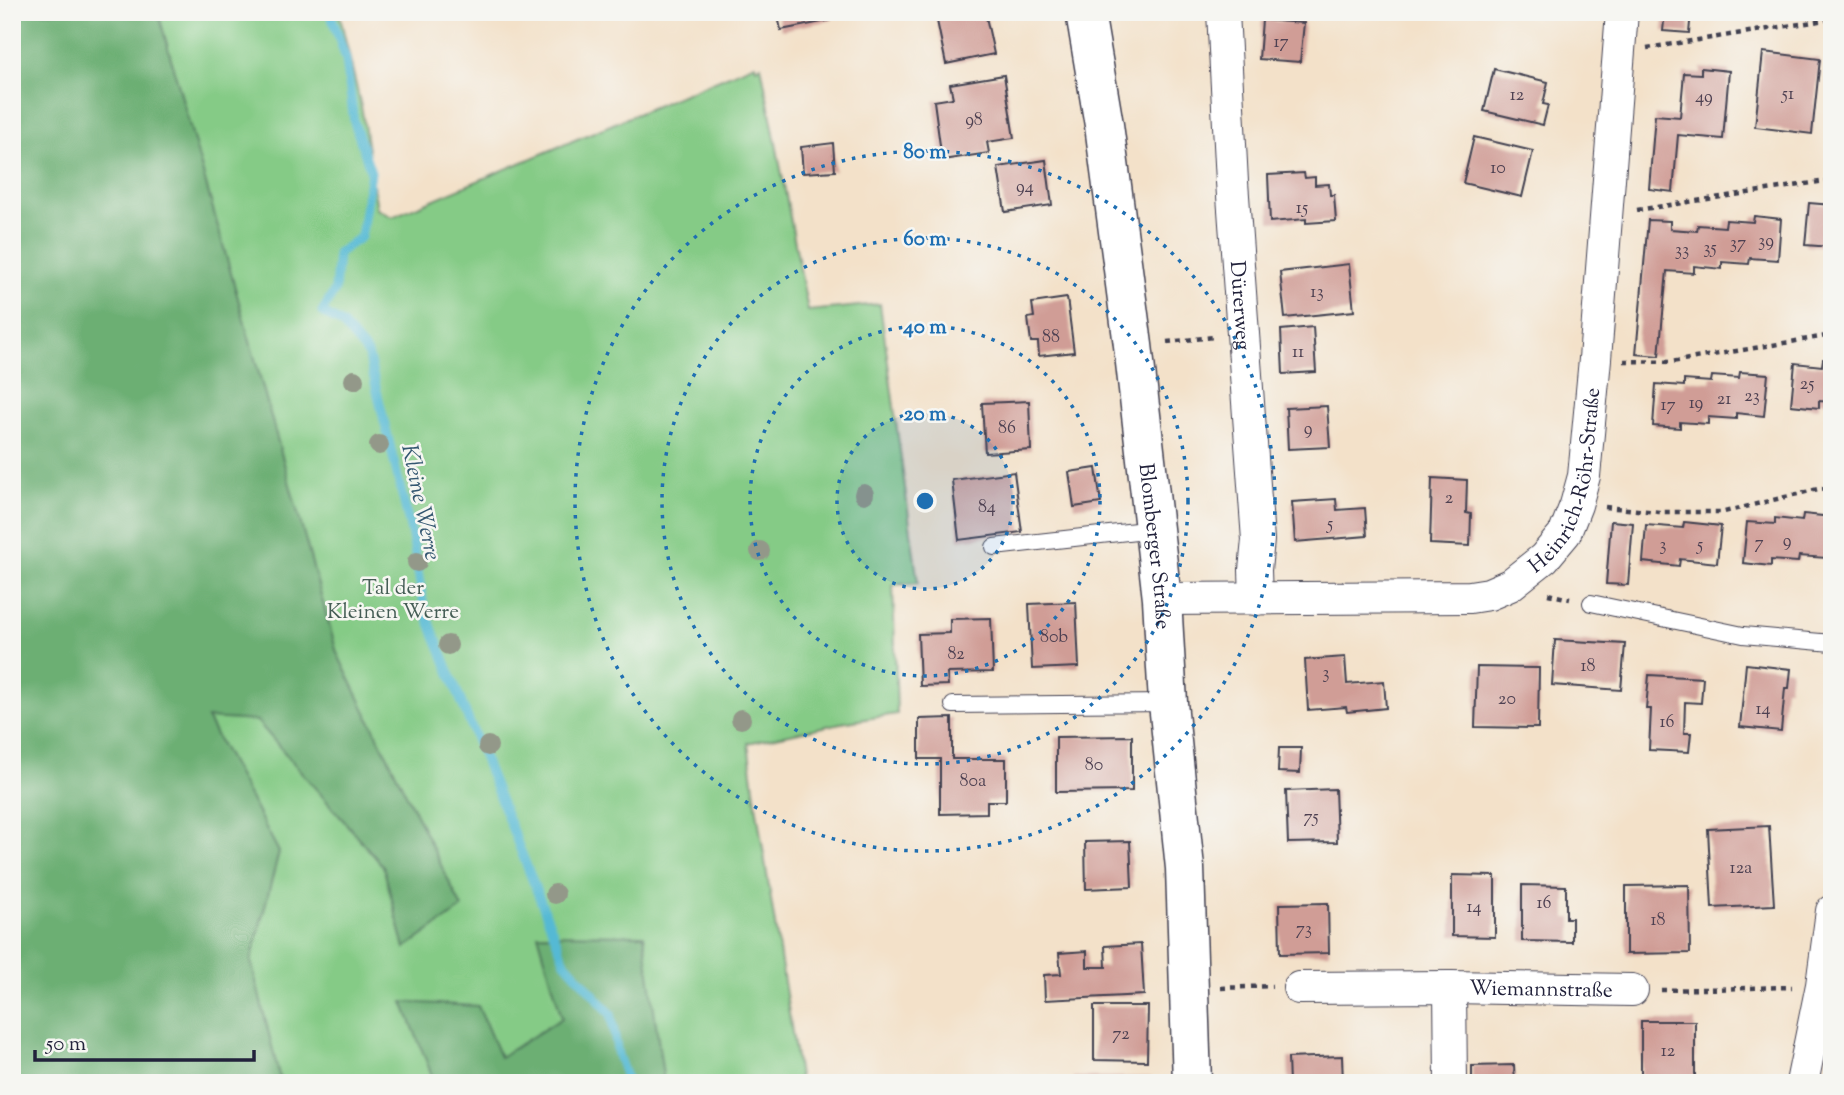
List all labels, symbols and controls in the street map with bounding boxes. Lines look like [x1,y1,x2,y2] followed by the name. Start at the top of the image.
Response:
[1273,30,1289,56] house number: 17
[1781,82,1794,108] house number: 51
[1510,83,1525,109] house number: 12
[1695,85,1713,111] house number: 49
[965,108,983,134] house number: 98
[903,138,947,168] text: 80 m
[1490,156,1506,182] house number: 10
[1016,175,1034,201] house number: 94
[1296,196,1308,222] house number: 15
[903,225,947,255] text: 60 m
[1758,229,1774,255] house number: 39
[1730,231,1746,257] house number: 37
[1703,236,1717,262] house number: 35
[1675,238,1689,264] house number: 33
[1221,260,1257,351] street label: Dürerweg
[1310,280,1324,306] house number: 13
[902,313,947,343] text: 40 m
[1042,325,1060,351] house number: 88
[1292,340,1304,366] house number: 11
[1800,372,1814,398] house number: 25
[1744,384,1760,410] house number: 23
[1523,386,1609,582] street label: Heinrich-Röhr-Straße
[1717,387,1731,413] house number: 21
[1689,391,1704,417] house number: 19
[1660,393,1676,419] house number: 17
[904,400,947,430] text: 20 m
[998,416,1016,442] house number: 86
[1304,417,1313,443] house number: 9
[391,441,448,564] water label: Kleine Werre
[1130,462,1177,630] street label: Blomberger Straße
[1445,486,1454,512] house number: 2
[913,489,937,513] centre of rings
[978,495,996,521] house number: 84
[1326,512,1333,538] house number: 5
[1783,529,1792,555] house number: 9
[1754,531,1764,557] house number: 7
[1659,533,1667,559] house number: 3
[1696,533,1703,559] house number: 5
[327,574,459,628] park label: Tal der Kleinen Werre
[1040,625,1068,651] house number: 80b
[947,642,965,668] house number: 82
[1580,654,1596,680] house number: 18
[1322,661,1330,687] house number: 3
[1498,687,1516,713] house number: 20
[1755,697,1771,723] house number: 14
[1659,710,1675,736] house number: 16
[1085,753,1103,779] house number: 80
[960,769,986,795] house number: 80a
[1303,805,1319,831] house number: 75
[1730,856,1752,882] house number: 12a
[1536,891,1552,917] house number: 16
[1466,895,1482,921] house number: 14
[1650,908,1666,934] house number: 18
[1296,917,1312,943] house number: 73
[1469,974,1613,1007] street label: Wiemannstraße
[35,1018,254,1062] scale bar
[1112,1022,1130,1048] house number: 72
[45,1030,86,1060] text: 50 m
[1661,1039,1676,1065] house number: 12

